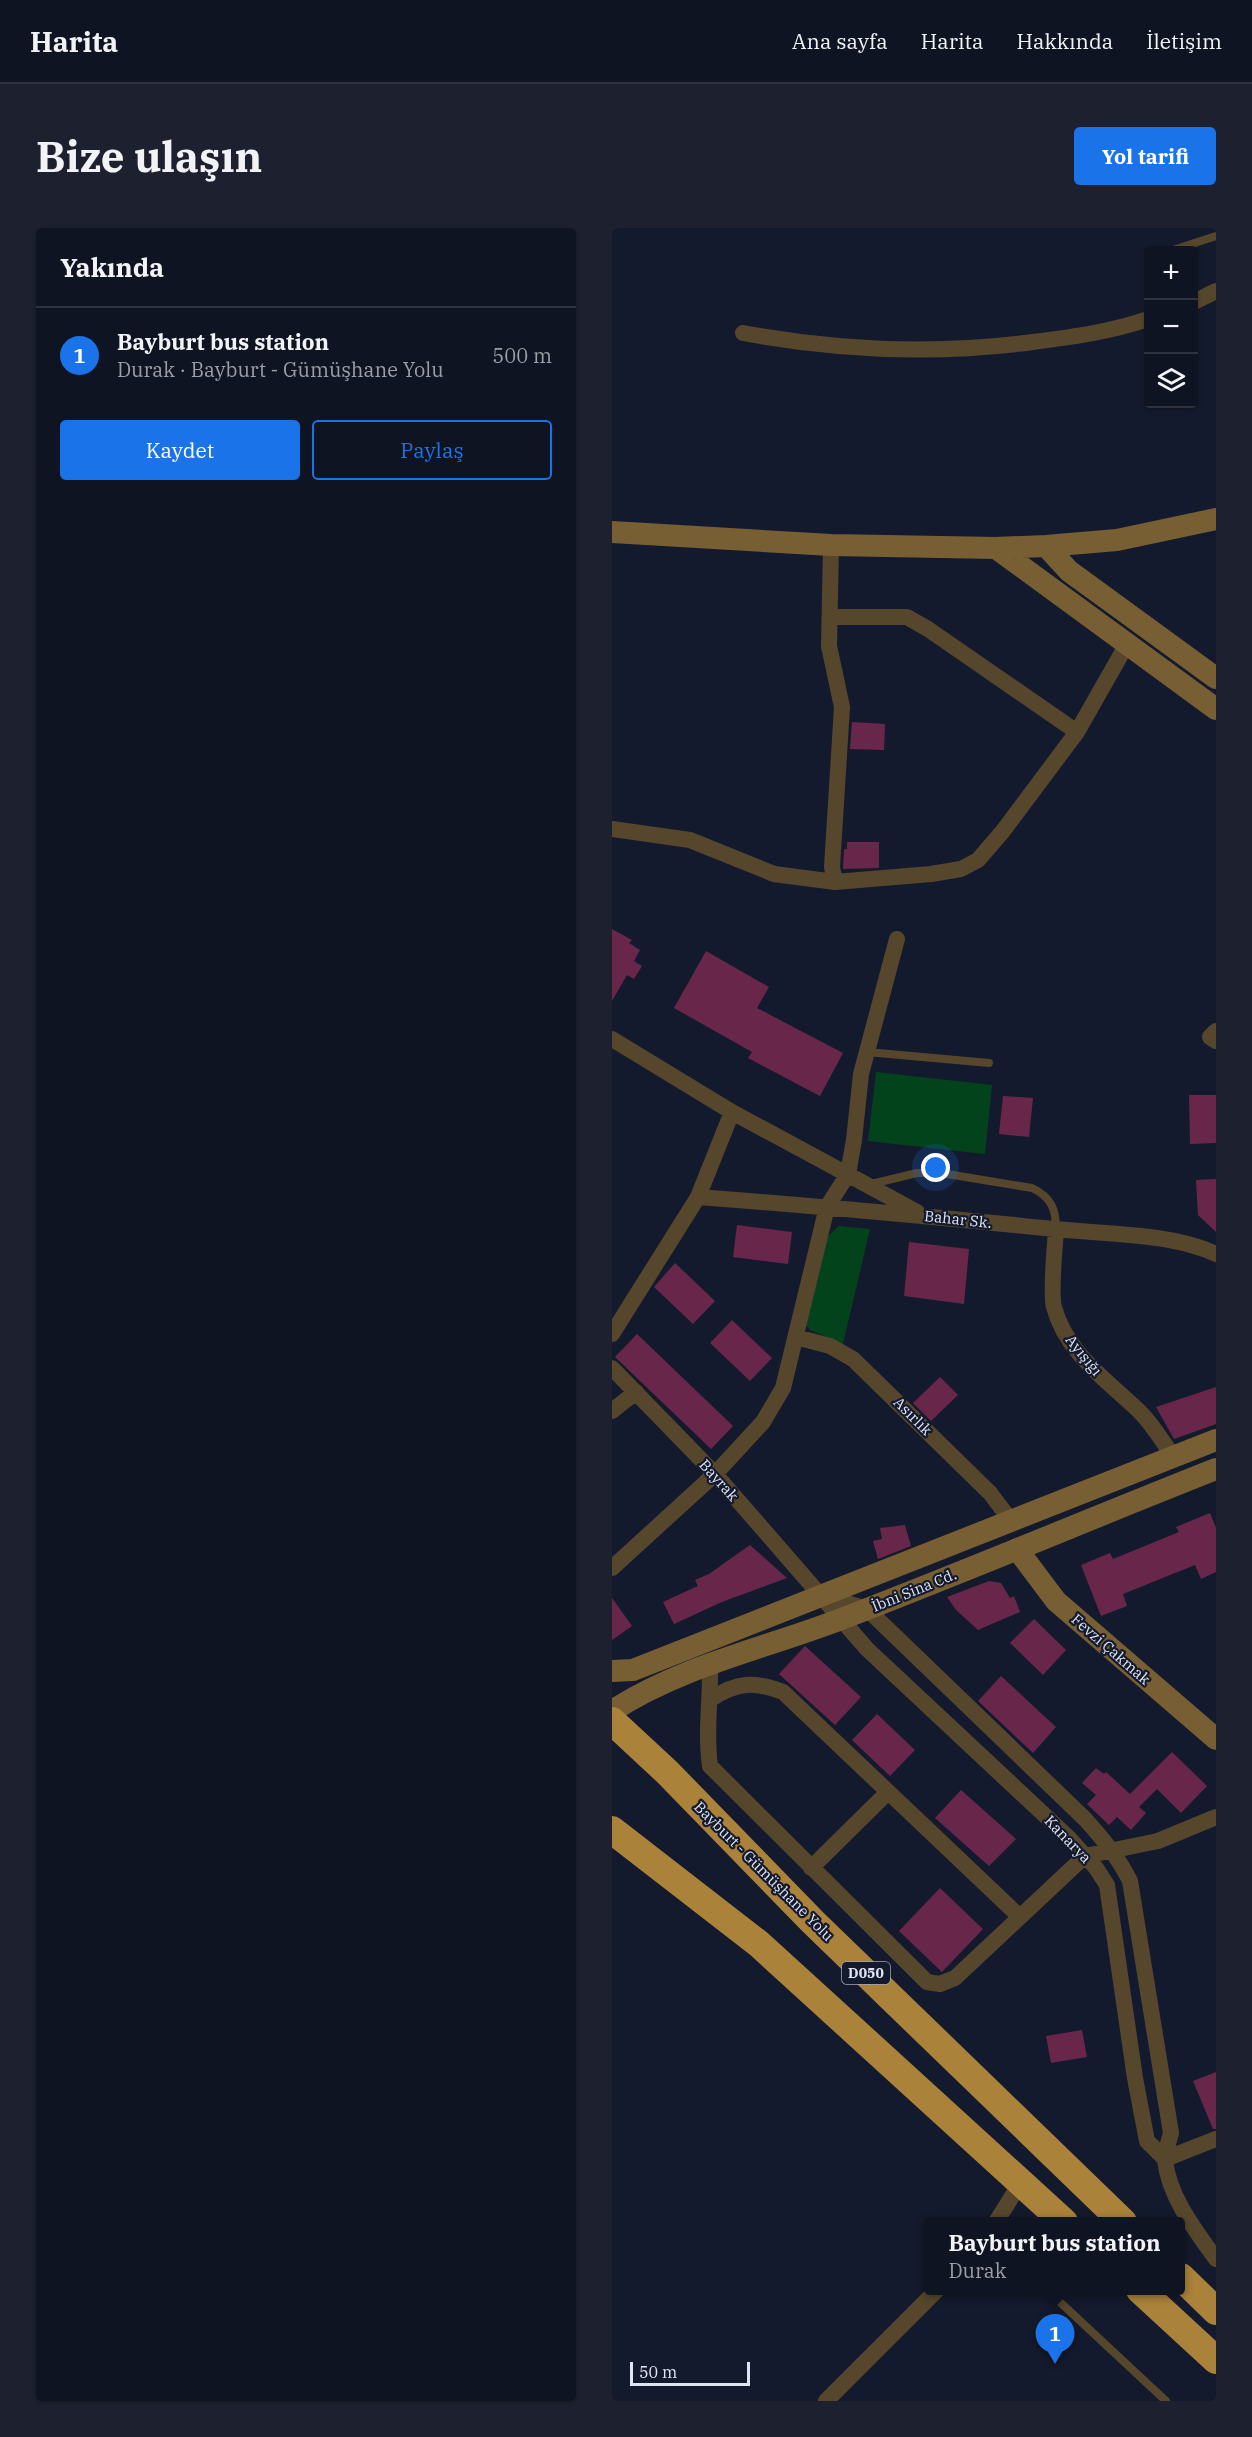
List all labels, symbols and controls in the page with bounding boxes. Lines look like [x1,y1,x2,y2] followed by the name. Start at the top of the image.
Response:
[30,23,118,60] text: Harita
[792,27,888,55] text: Ana sayfa
[921,27,983,55] text: Harita
[1016,27,1113,55] text: Hakkında
[1146,27,1222,55] text: İletişim
[1074,127,1216,185] button: Yol tarifi
[36,129,262,184] text: Bize ulaşın
[1144,246,1198,408] map controls
[1144,246,1198,300] button: +
[60,250,164,284] text: Yakında
[1144,300,1198,354] button: −
[117,327,329,356] text: Bayburt bus station
[74,342,86,369] text: 1
[492,342,552,369] text: 500 m
[1144,354,1198,408] button: layers
[117,356,444,383] text: Durak · Bayburt - Gümüşhane Yolu
[60,420,300,480] button: Kaydet
[312,420,552,480] button: Paylaş
[921,1153,950,1182] your location
[923,1206,993,1232] street label: Bahar Sk.
[1062,1330,1107,1380] street label: Ayışığı
[890,1393,936,1439] street label: Asırlık
[695,1455,743,1505] street label: Bayrak
[869,1564,959,1616] street label: İbni Sina Cd.
[1068,1610,1155,1689] street label: Fevzi Çakmak
[690,1797,838,1945] street label: Bayburt - Gümüşhane Yolu
[1041,1811,1095,1867] street label: Kanarya
[842,1962,890,1984] road number: D050
[924,2217,1185,2295] popup
[948,2228,1161,2257] text: Bayburt bus station
[948,2257,1006,2284] text: Durak
[1036,2314,1074,2364] pin: 1
[630,2359,750,2386] scale bar
[639,2362,677,2382] text: 50 m

